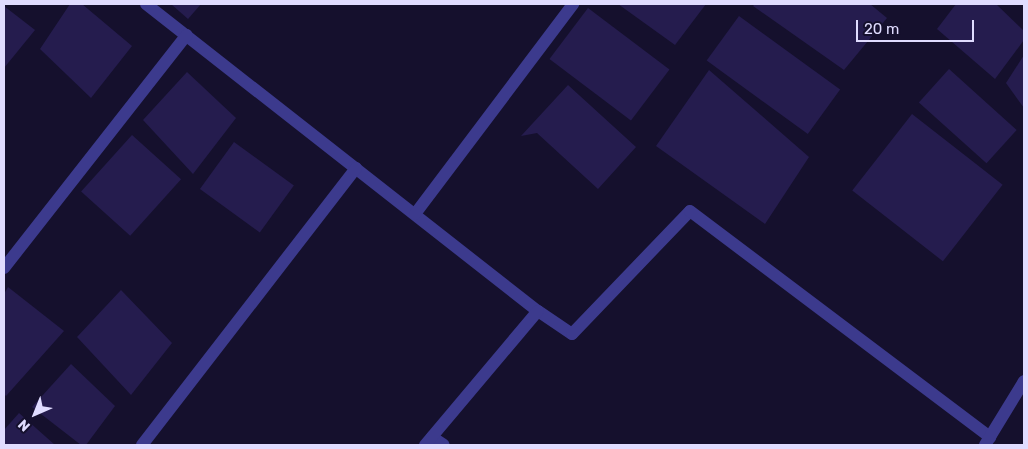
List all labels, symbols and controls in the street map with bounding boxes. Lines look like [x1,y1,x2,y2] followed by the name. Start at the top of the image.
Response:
[858,10,976,42] scale bar
[864,20,899,38] text: 20 m
[10,389,60,439] north arrow
[15,416,34,435] text: N

